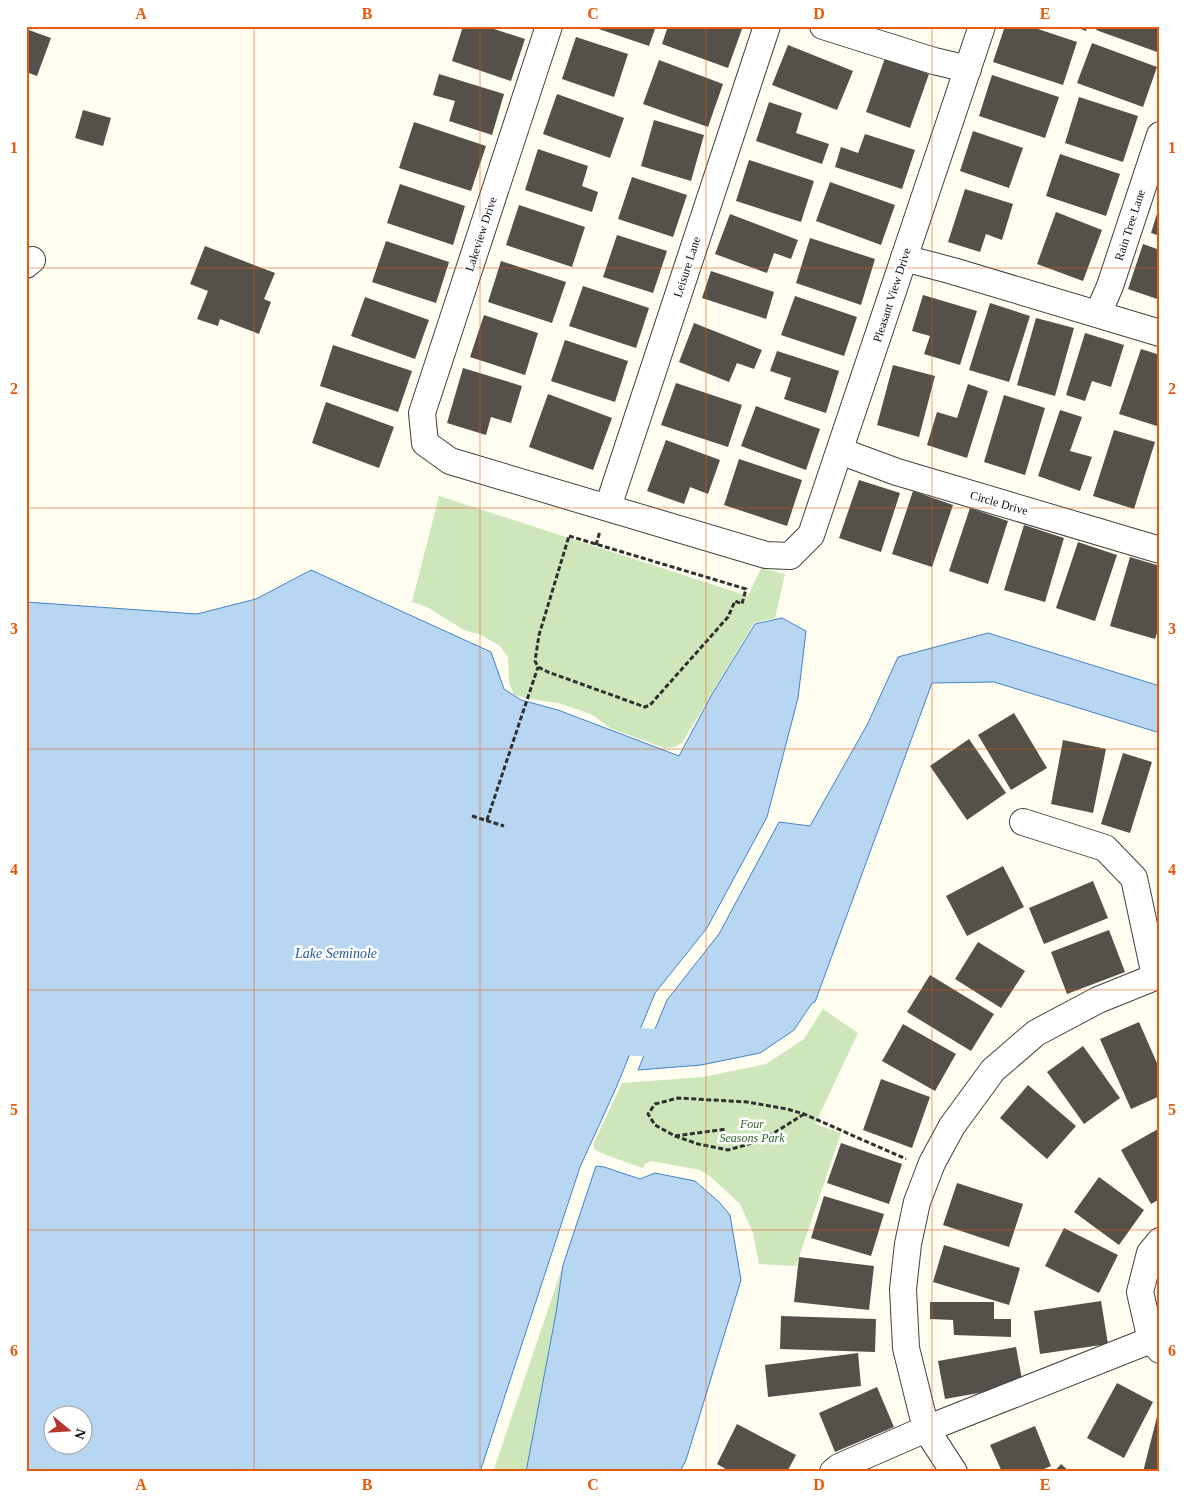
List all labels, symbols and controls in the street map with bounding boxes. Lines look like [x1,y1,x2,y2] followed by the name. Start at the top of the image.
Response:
[135,5,147,22] text: A
[362,5,373,22] text: B
[587,5,599,22] text: C
[813,5,825,22] text: D
[1040,5,1050,22] text: E
[10,139,18,156] text: 1
[1168,139,1176,156] text: 1
[1112,188,1148,262] street label: Rain Tree Lane
[462,195,500,273] street label: Lakeview Drive
[671,235,703,299] street label: Leisure Lane
[870,246,914,344] street label: Pleasant View Drive
[10,380,18,397] text: 2
[1168,380,1176,397] text: 2
[968,488,1030,518] street label: Circle Drive
[10,620,18,637] text: 3
[1168,620,1176,637] text: 3
[10,861,18,878] text: 4
[1168,861,1176,878] text: 4
[294,946,377,961] water label: Lake Seminole
[10,1101,18,1118] text: 5
[1168,1101,1176,1118] text: 5
[720,1117,785,1145] park label: Four Seasons Park
[10,1342,18,1359] text: 6
[1168,1342,1176,1359] text: 6
[42,1406,92,1456] north arrow
[71,1427,89,1441] text: N
[135,1476,147,1493] text: A
[362,1476,373,1493] text: B
[587,1476,599,1493] text: C
[813,1476,825,1493] text: D
[1040,1476,1050,1493] text: E

